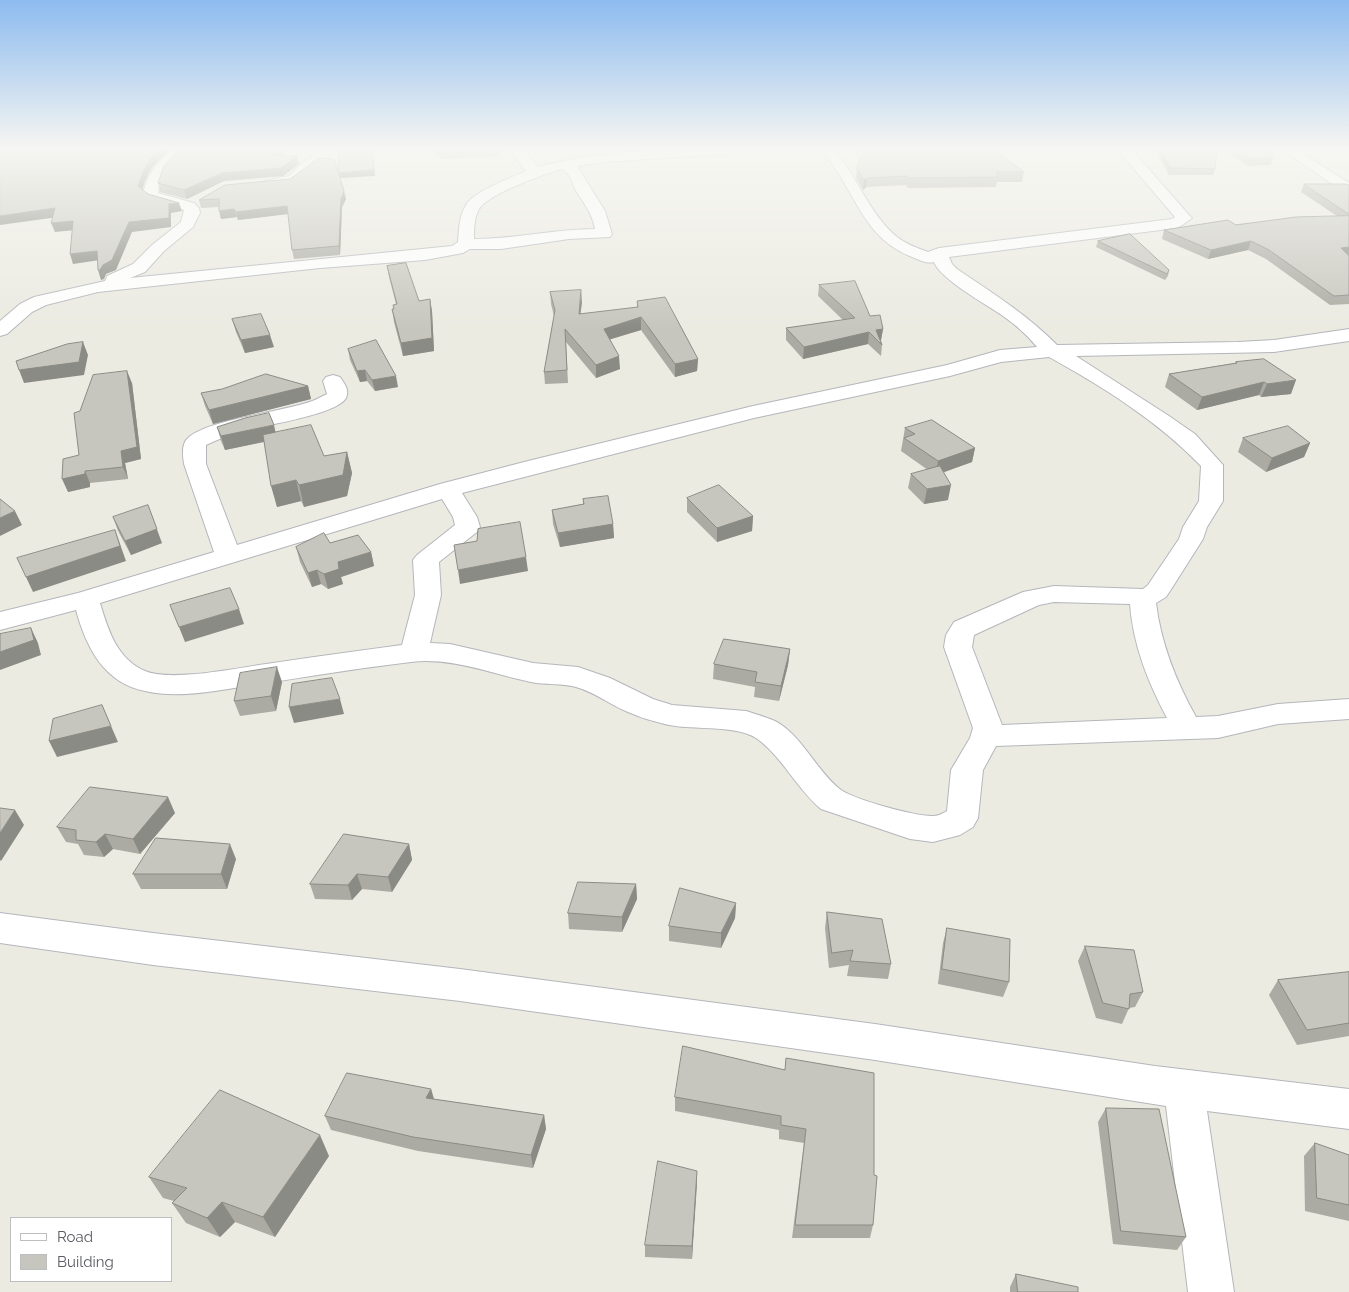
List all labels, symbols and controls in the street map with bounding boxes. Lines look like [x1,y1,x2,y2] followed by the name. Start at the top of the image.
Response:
[10,1217,172,1282] legend
[57,1228,93,1246] text: Road
[57,1253,114,1271] text: Building

